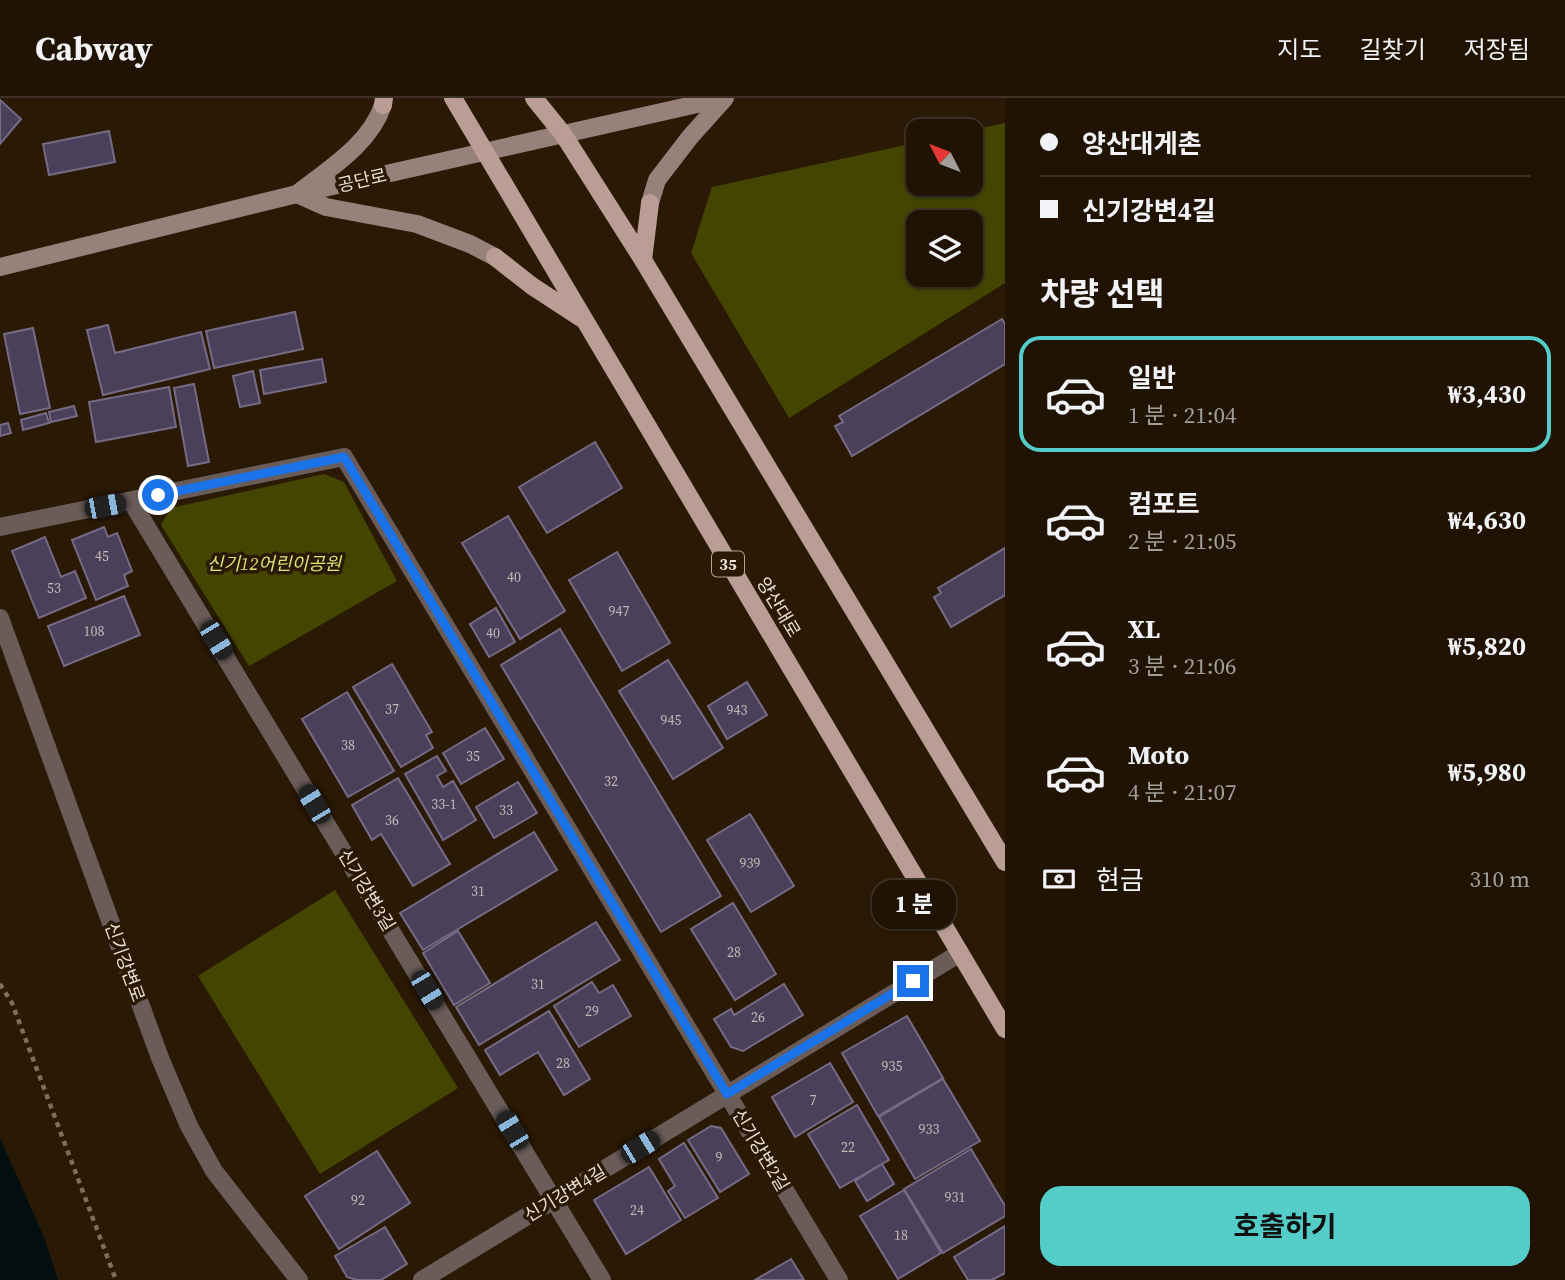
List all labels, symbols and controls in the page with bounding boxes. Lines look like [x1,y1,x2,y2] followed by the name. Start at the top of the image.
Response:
[35,26,153,71] text: Cabway
[1277,33,1322,66] text: 지도
[1360,33,1426,66] text: 길찾기
[1464,33,1530,66] text: 저장됨
[906,119,984,196] north arrow
[906,119,983,287] map controls
[1082,126,1202,162] text: 양산대게촌
[335,162,389,198] street label: 공단로
[1082,193,1216,229] text: 신기강변4길
[906,210,983,287] button: layers
[1040,272,1165,316] text: 차량 선택
[1128,360,1176,396] text: 일반
[1044,363,1107,426] icon: car
[1448,376,1526,412] text: ₩3,430
[1128,399,1237,431] text: 1 분 · 21:04
[142,479,174,511] route start
[1128,486,1200,522] text: 컴포트
[1044,489,1107,552] icon: car
[83,492,128,520] car
[1448,502,1526,538] text: ₩4,630
[1128,525,1237,557] text: 2 분 · 21:05
[95,546,109,566] house number: 45
[207,551,343,576] park label: 신기12어린이공원
[712,551,744,576] road number: 35
[507,567,521,587] house number: 40
[751,572,807,642] street label: 양산대로
[47,578,61,598] house number: 53
[609,601,630,621] house number: 947
[1128,611,1160,647] text: XL
[1044,615,1107,678] icon: car
[197,617,236,663] car
[84,621,105,641] house number: 108
[486,623,500,643] house number: 40
[1448,628,1526,664] text: ₩5,820
[1128,650,1237,682] text: 3 분 · 21:06
[385,699,399,719] house number: 37
[727,700,748,720] house number: 943
[661,710,682,730] house number: 945
[341,735,355,755] house number: 38
[1128,737,1189,773] text: Moto
[1044,741,1107,804] icon: car
[466,746,480,766] house number: 35
[1448,754,1526,790] text: ₩5,980
[604,771,618,791] house number: 32
[1128,776,1237,808] text: 4 분 · 21:07
[295,781,334,827] car
[431,794,457,814] house number: 33-1
[499,800,513,820] house number: 33
[385,810,399,830] house number: 36
[333,844,401,936] street label: 신기강변3길
[740,853,761,873] house number: 939
[1040,860,1078,898] icon: cash
[1096,862,1144,898] text: 현금
[1469,863,1530,895] text: 310 m
[871,880,955,928] callout: 1 분
[471,881,485,901] house number: 31
[895,888,933,920] text: 1 분
[99,919,151,1005] street label: 신기강변로
[727,942,741,962] house number: 28
[897,965,929,997] route end
[408,967,447,1013] car
[531,974,545,994] house number: 31
[585,1001,599,1021] house number: 29
[751,1007,765,1027] house number: 26
[556,1053,570,1073] house number: 28
[882,1056,903,1076] house number: 935
[810,1090,817,1110] house number: 7
[727,1104,795,1196] street label: 신기강변2길
[493,1107,532,1153] car
[919,1119,940,1139] house number: 933
[617,1127,664,1167] car
[841,1137,855,1157] house number: 22
[716,1147,723,1167] house number: 9
[519,1159,611,1227] street label: 신기강변4길
[1040,1186,1530,1266] button: 호출하기
[945,1187,966,1207] house number: 931
[351,1190,365,1210] house number: 92
[630,1200,644,1220] house number: 24
[894,1225,908,1245] house number: 18

